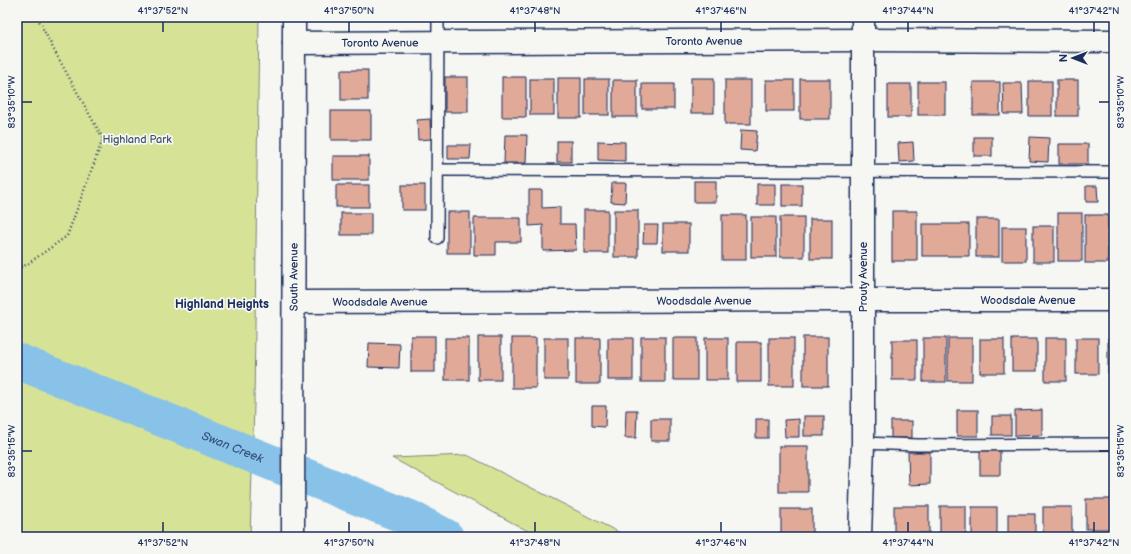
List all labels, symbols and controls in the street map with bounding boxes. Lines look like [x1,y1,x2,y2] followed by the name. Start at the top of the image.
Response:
[138,5,188,17] text: 41°37'52"N
[324,5,374,17] text: 41°37'50"N
[509,5,561,17] text: 41°37'48"N
[695,5,747,17] text: 41°37'46"N
[882,5,934,17] text: 41°37'44"N
[1068,5,1120,17] text: 41°37'42"N
[665,34,743,48] street label: Toronto Avenue
[341,36,419,49] street label: Toronto Avenue
[1053,38,1093,78] north arrow
[1057,54,1070,62] text: N
[6,75,18,129] text: 83°35'10"W
[1115,75,1127,129] text: 83°35'10"W
[102,133,172,146] park label: Highland Park
[857,241,870,312] street label: Prouty Avenue
[287,242,300,311] street label: South Avenue
[656,294,752,307] street label: Woodsdale Avenue
[980,294,1076,307] street label: Woodsdale Avenue
[332,295,428,308] street label: Woodsdale Avenue
[175,297,269,312] district label: Highland Heights
[6,425,18,477] text: 83°35'15"W
[1115,425,1127,477] text: 83°35'15"W
[199,428,266,467] water label: Swan Creek
[138,537,188,549] text: 41°37'52"N
[324,537,374,549] text: 41°37'50"N
[509,537,561,549] text: 41°37'48"N
[695,537,747,549] text: 41°37'46"N
[882,537,934,549] text: 41°37'44"N
[1068,537,1120,549] text: 41°37'42"N

